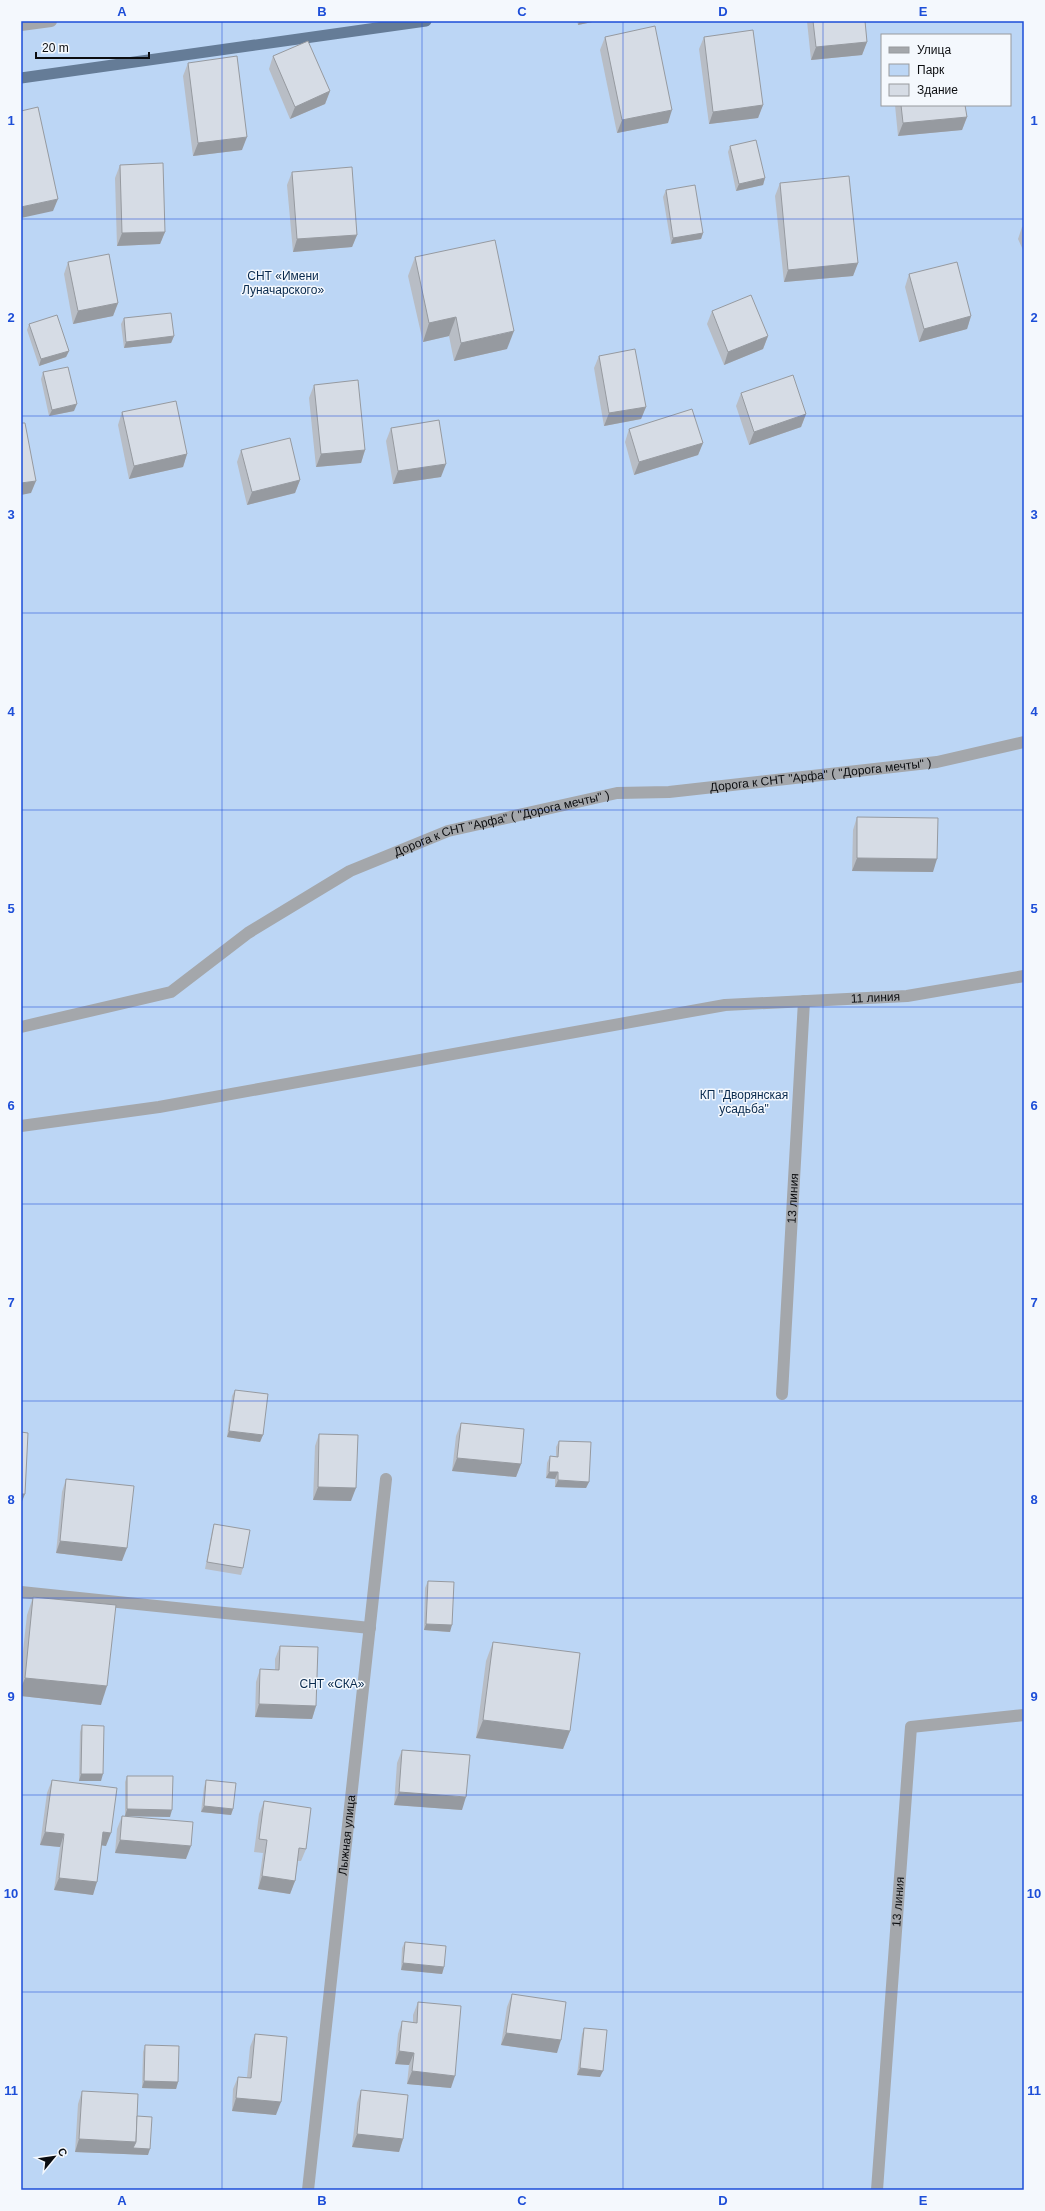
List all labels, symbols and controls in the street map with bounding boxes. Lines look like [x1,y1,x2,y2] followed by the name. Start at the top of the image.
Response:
[117,4,127,19] text: A
[317,4,327,19] text: B
[517,4,527,19] text: C
[718,4,728,19] text: D
[919,4,928,19] text: E
[36,34,149,60] scale bar
[881,34,1011,106] legend
[42,41,69,55] text: 20 m
[917,43,951,57] text: Улица
[917,63,945,77] text: Парк
[917,83,958,97] text: Здание
[7,113,15,128] text: 1
[1030,113,1038,128] text: 1
[242,269,324,297] park label: СНТ «Имени Луначарского»
[7,310,15,325] text: 2
[1030,310,1038,325] text: 2
[7,507,15,522] text: 3
[1030,507,1038,522] text: 3
[7,704,15,719] text: 4
[1030,704,1038,719] text: 4
[709,756,932,794] street label: Дорога к СНТ "Арфа" ( "Дорога мечты" )
[392,788,611,859] street label: Дорога к СНТ "Арфа" ( "Дорога мечты" )
[7,901,15,916] text: 5
[1030,901,1038,916] text: 5
[850,989,900,1006] street label: 11 линия
[700,1088,788,1116] park label: КП "Дворянская усадьба"
[7,1098,15,1113] text: 6
[1030,1098,1038,1113] text: 6
[785,1173,801,1224] street label: 13 линия
[7,1295,15,1310] text: 7
[1030,1295,1038,1310] text: 7
[7,1492,15,1507] text: 8
[1030,1492,1038,1507] text: 8
[299,1677,365,1691] park label: СНТ «СКА»
[7,1689,15,1704] text: 9
[1030,1689,1038,1704] text: 9
[336,1794,358,1876] street label: Лыжная улица
[889,1876,907,1927] street label: 13 линия
[4,1886,18,1901] text: 10
[1027,1886,1041,1901] text: 10
[4,2083,18,2098] text: 11
[1027,2083,1041,2098] text: 11
[34,2137,74,2177] north arrow
[56,2146,70,2159] text: С
[117,2193,127,2208] text: A
[317,2193,327,2208] text: B
[517,2193,527,2208] text: C
[718,2193,728,2208] text: D
[919,2193,928,2208] text: E

